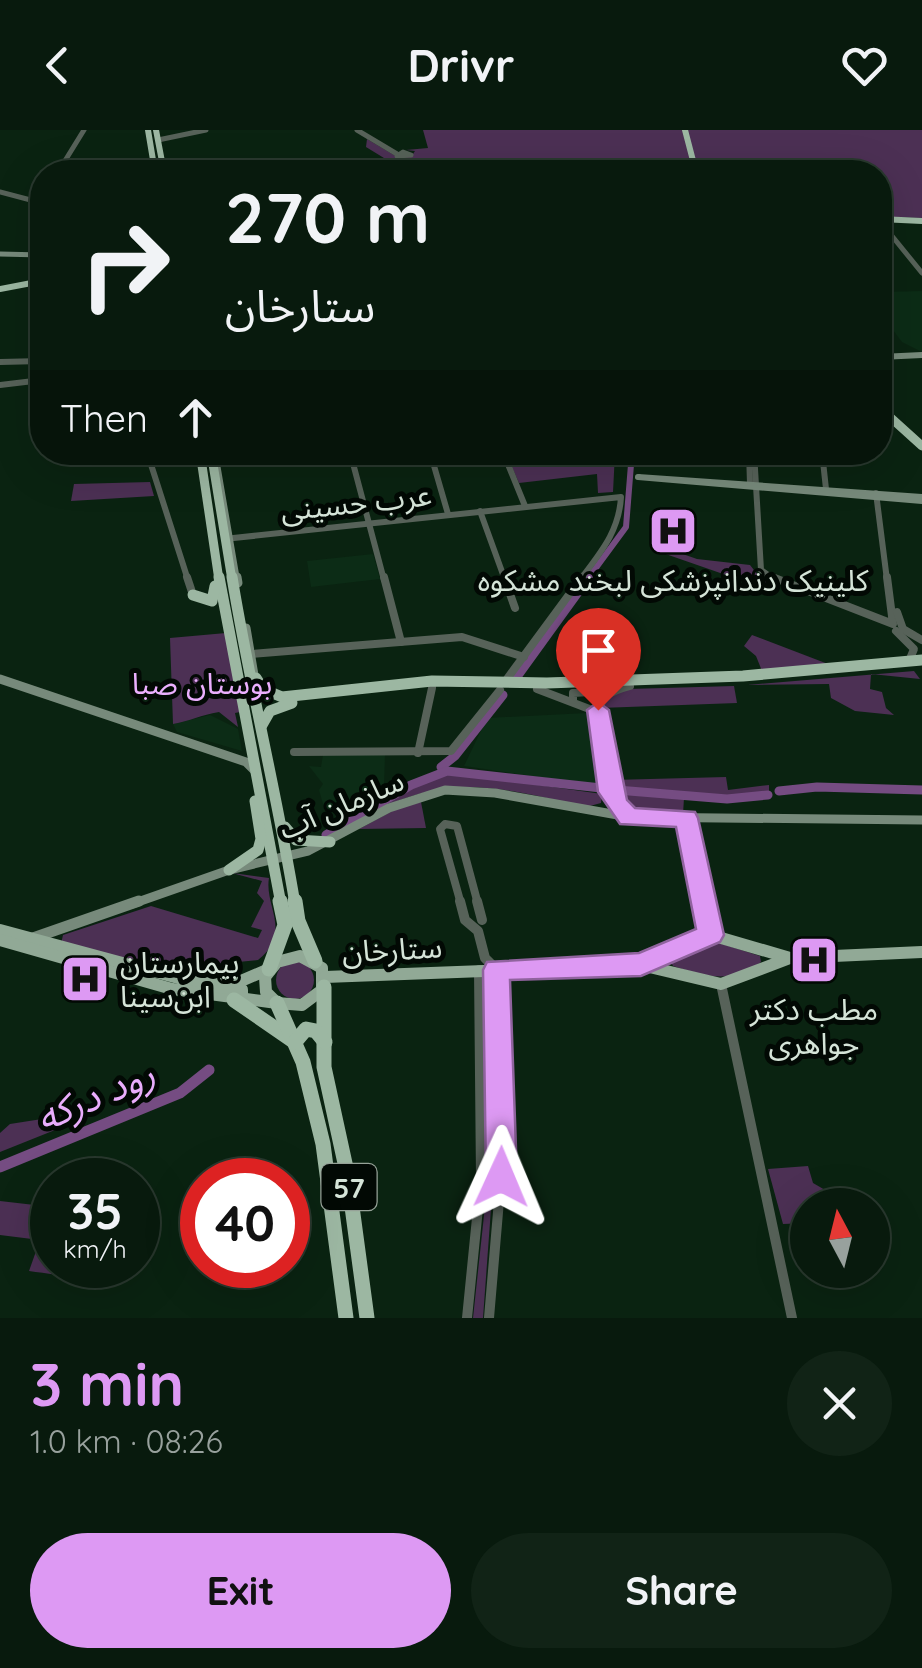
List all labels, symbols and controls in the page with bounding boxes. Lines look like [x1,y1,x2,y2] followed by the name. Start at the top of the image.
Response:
[407,37,515,93] text: Drivr
[30,38,85,93] icon: back
[837,38,892,93] icon: heart
[225,173,430,261] text: 270 m
[60,200,190,330] icon: right
[225,277,375,333] text: ستارخان
[168,390,223,445] icon: ahead
[60,394,148,442] text: Then
[279,475,433,529] street label: عرب حسینی
[647,505,699,557] hospital icon: کلینیک دندانپزشکی لبخند مشکوه
[478,561,869,600] place label: کلینیک دندانپزشکی لبخند مشکوه
[556,608,641,711] pin
[571,623,626,678] icon: arrive
[132,664,272,702] park label: بوستان صبا
[273,761,409,847] street label: سازمان آب
[341,927,443,971] street label: ستارخان
[788,934,840,986] hospital icon: مطب دکتر جواهری
[120,943,239,1015] place label: بیمارستان ابن‌سینا
[59,953,111,1005] hospital icon: بیمارستان ابن‌سینا
[749,990,878,1062] place label: مطب دکتر جواهری
[29,1049,161,1141] water label: رود درکه
[449,1125,553,1229] position arrow
[180,1158,310,1288] speed limit sign: 40
[322,1164,376,1210] road number: 57
[67,1179,123,1242] text: 35
[790,1188,890,1288] north arrow
[790,1188,890,1288] map controls
[63,1233,127,1264] text: km/h
[30,1346,184,1421] text: 3 min
[787,1351,892,1456] button: close
[30,1421,223,1461] text: 1.0 km · 08:26
[30,1533,451,1648] button: Exit
[471,1533,892,1648] button: Share

